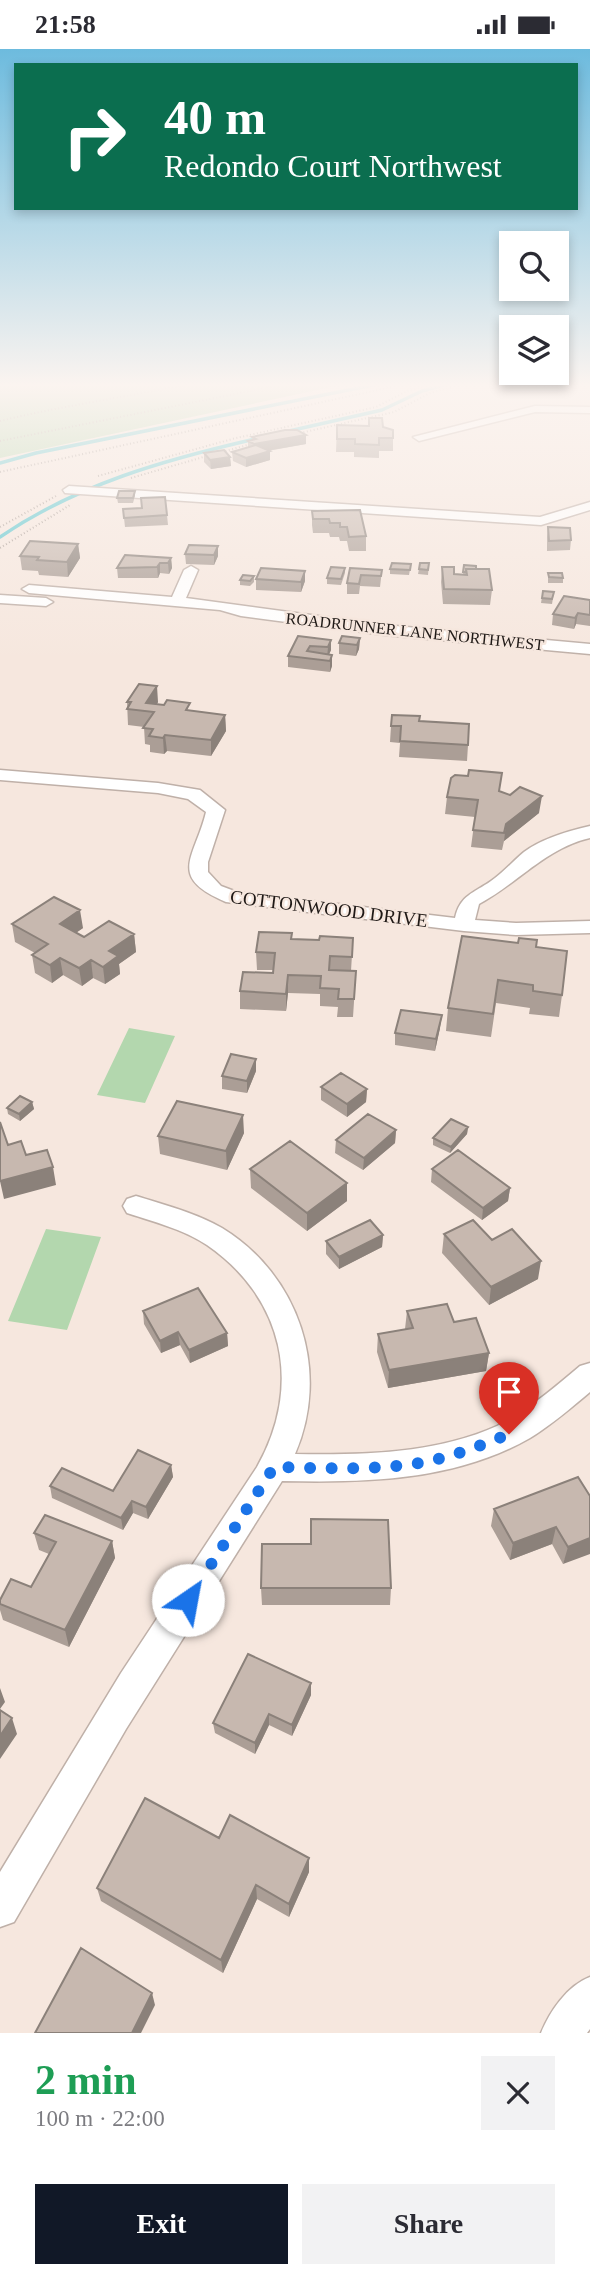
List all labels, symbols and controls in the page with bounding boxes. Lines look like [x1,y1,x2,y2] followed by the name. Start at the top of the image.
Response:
[35,10,96,39] text: 21:58
[164,90,266,145] text: 40 m
[49,91,140,182] icon: right
[164,148,502,184] text: Redondo Court Northwest
[499,231,569,385] map controls
[499,231,569,301] button: search
[499,315,569,385] button: layers
[285,609,545,654] street label: ROADRUNNER LANE NORTHWEST
[229,886,429,931] street label: COTTONWOOD DRIVE
[479,1362,539,1434] pin
[490,1373,528,1411] icon: arrive
[151,1563,225,1637] position arrow
[481,2056,555,2130] button: close
[35,2057,137,2103] text: 2 min
[35,2106,165,2131] text: 100 m · 22:00
[35,2184,288,2264] button: Exit
[302,2184,555,2264] button: Share

